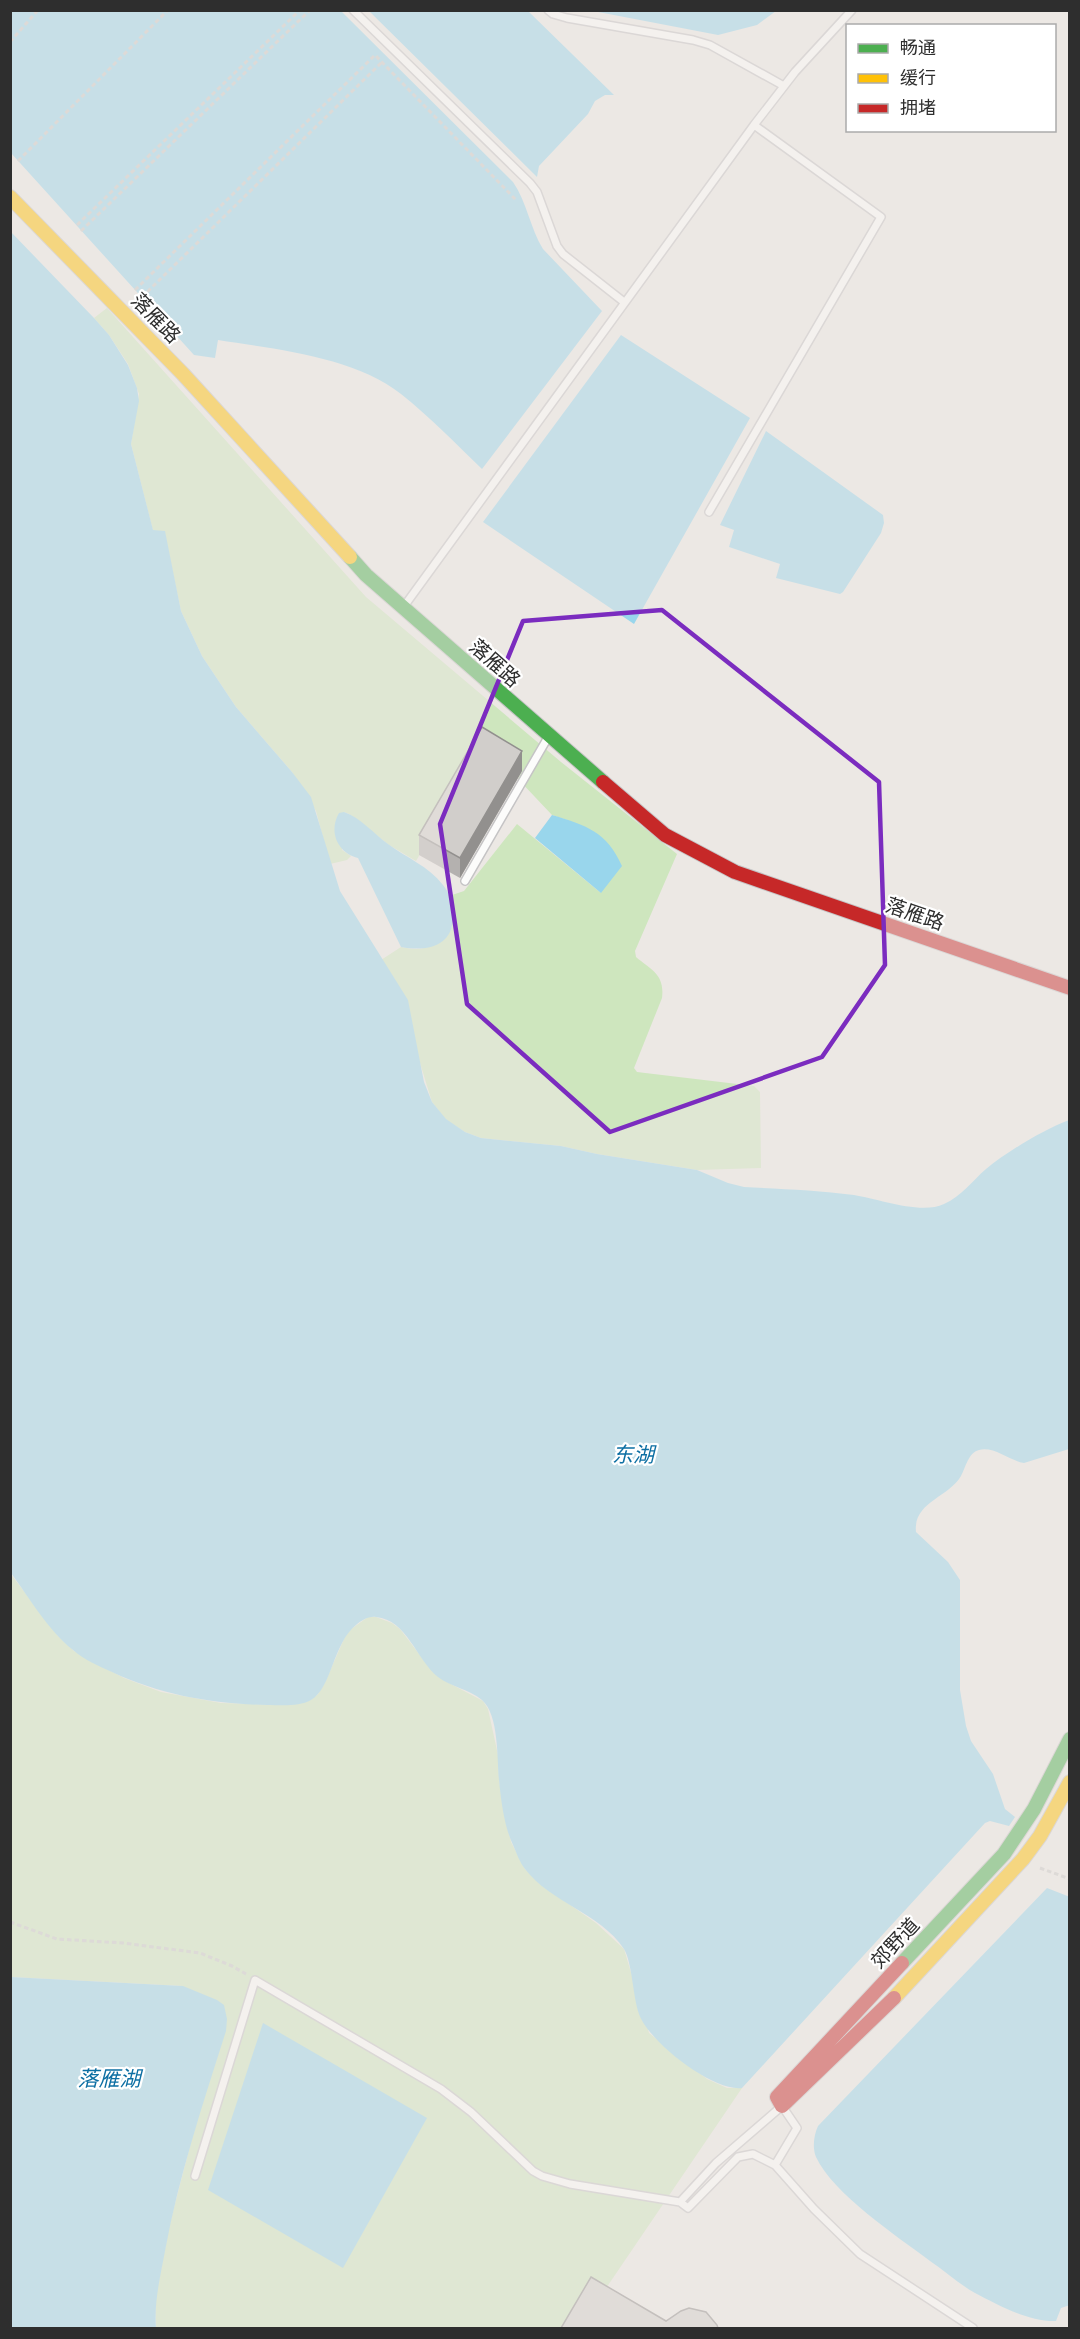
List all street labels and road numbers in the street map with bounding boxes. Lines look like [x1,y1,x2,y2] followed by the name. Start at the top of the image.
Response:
[126,289,185,349] street label: 落雁路
[464,635,525,693] street label: 落雁路
[882,894,947,936] street label: 落雁路
[866,1914,925,1974] street label: 郊野道

